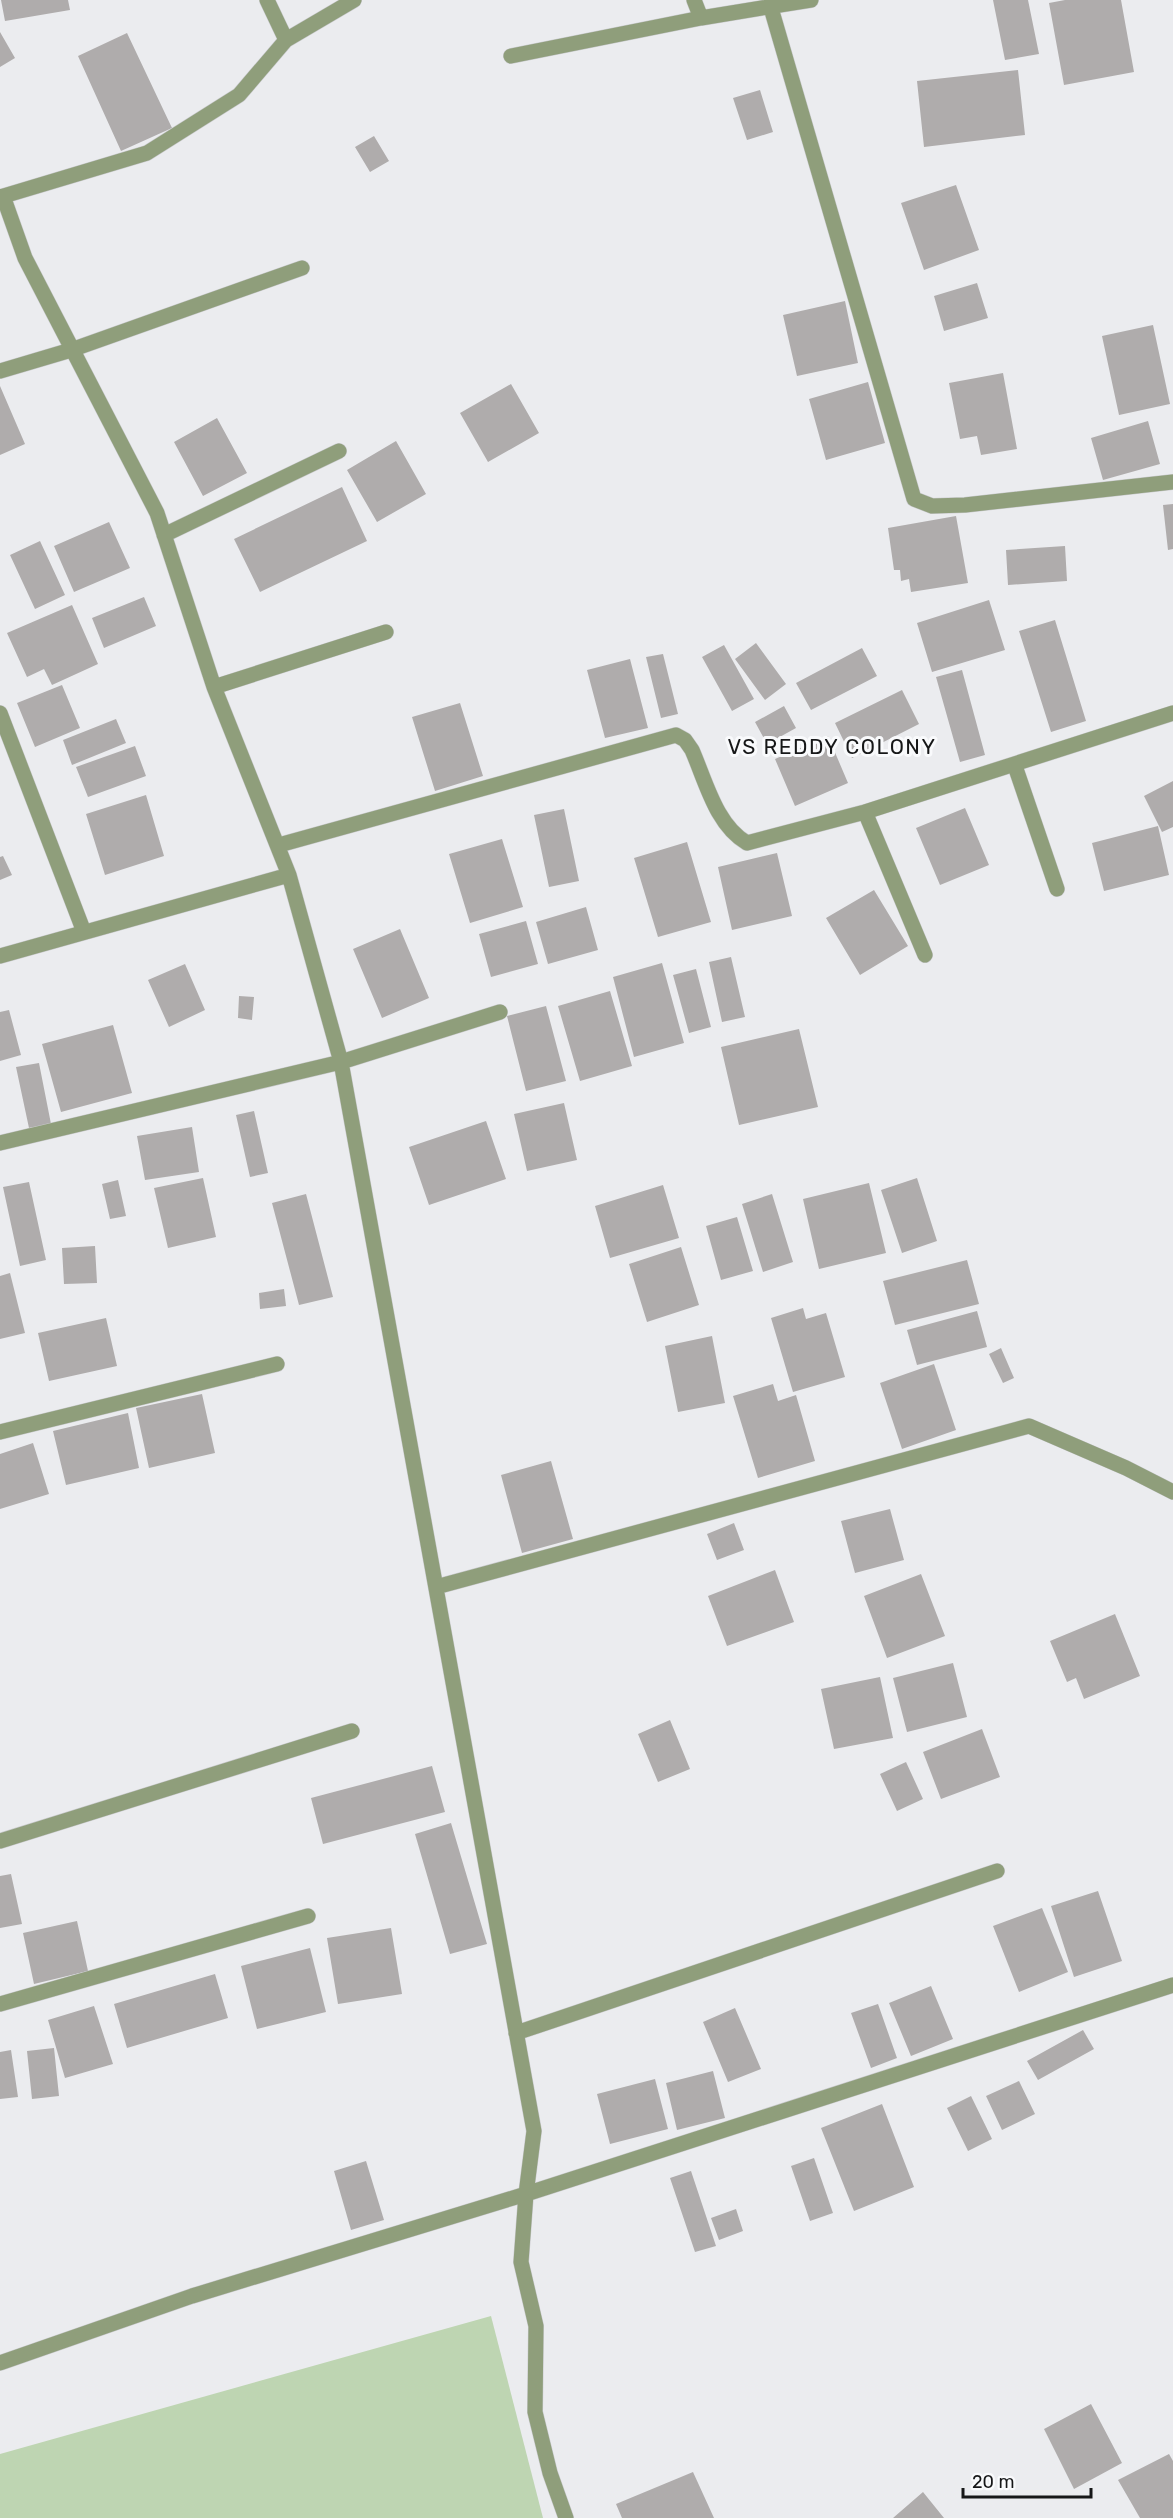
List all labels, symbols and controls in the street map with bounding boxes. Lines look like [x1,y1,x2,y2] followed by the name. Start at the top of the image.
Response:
[727,734,937,759] district label: VS REDDY COLONY
[963,2461,1090,2499] scale bar
[972,2471,1014,2493] text: 20 m

